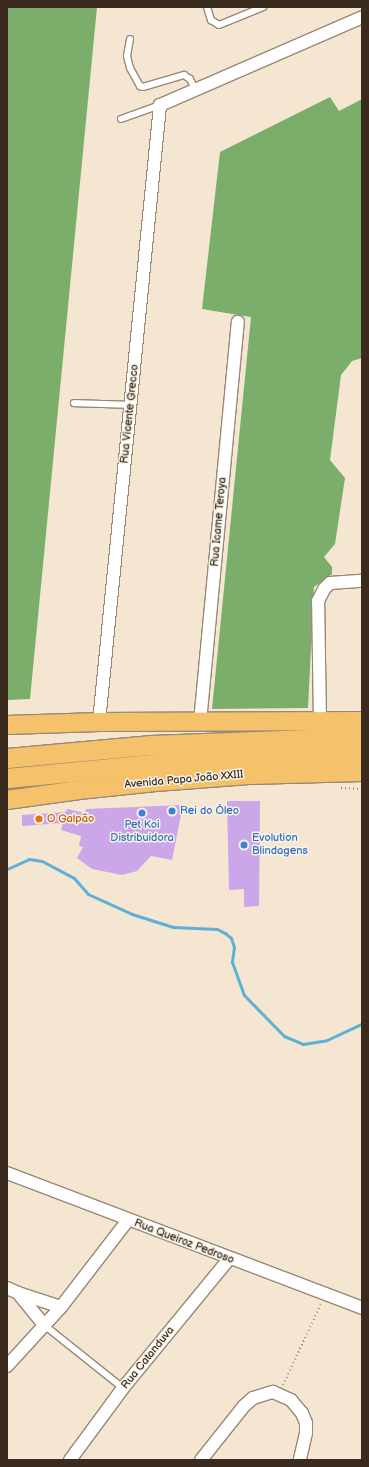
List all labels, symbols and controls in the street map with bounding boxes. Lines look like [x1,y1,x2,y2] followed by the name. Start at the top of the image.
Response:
[118,364,142,464] street label: Rua Vicente Grecco
[209,477,229,567] street label: Rua Icame Teroya
[123,768,245,792] street label: Avenida Papa João XXIII
[180,804,239,818] place label: Rei do Óleo
[167,806,177,816] marker: Rei do Óleo
[137,808,147,818] marker: Pet Koi Distribuidora
[47,812,94,826] place label: O Galpão
[34,814,44,824] marker: O Galpão
[110,819,174,845] place label: Pet Koi Distribuidora
[252,832,308,858] place label: Evolution Blindagens
[239,840,249,850] marker: Evolution Blindagens
[132,1217,236,1267] street label: Rua Queiroz Pedroso
[119,1324,177,1392] street label: Rua Catanduva

